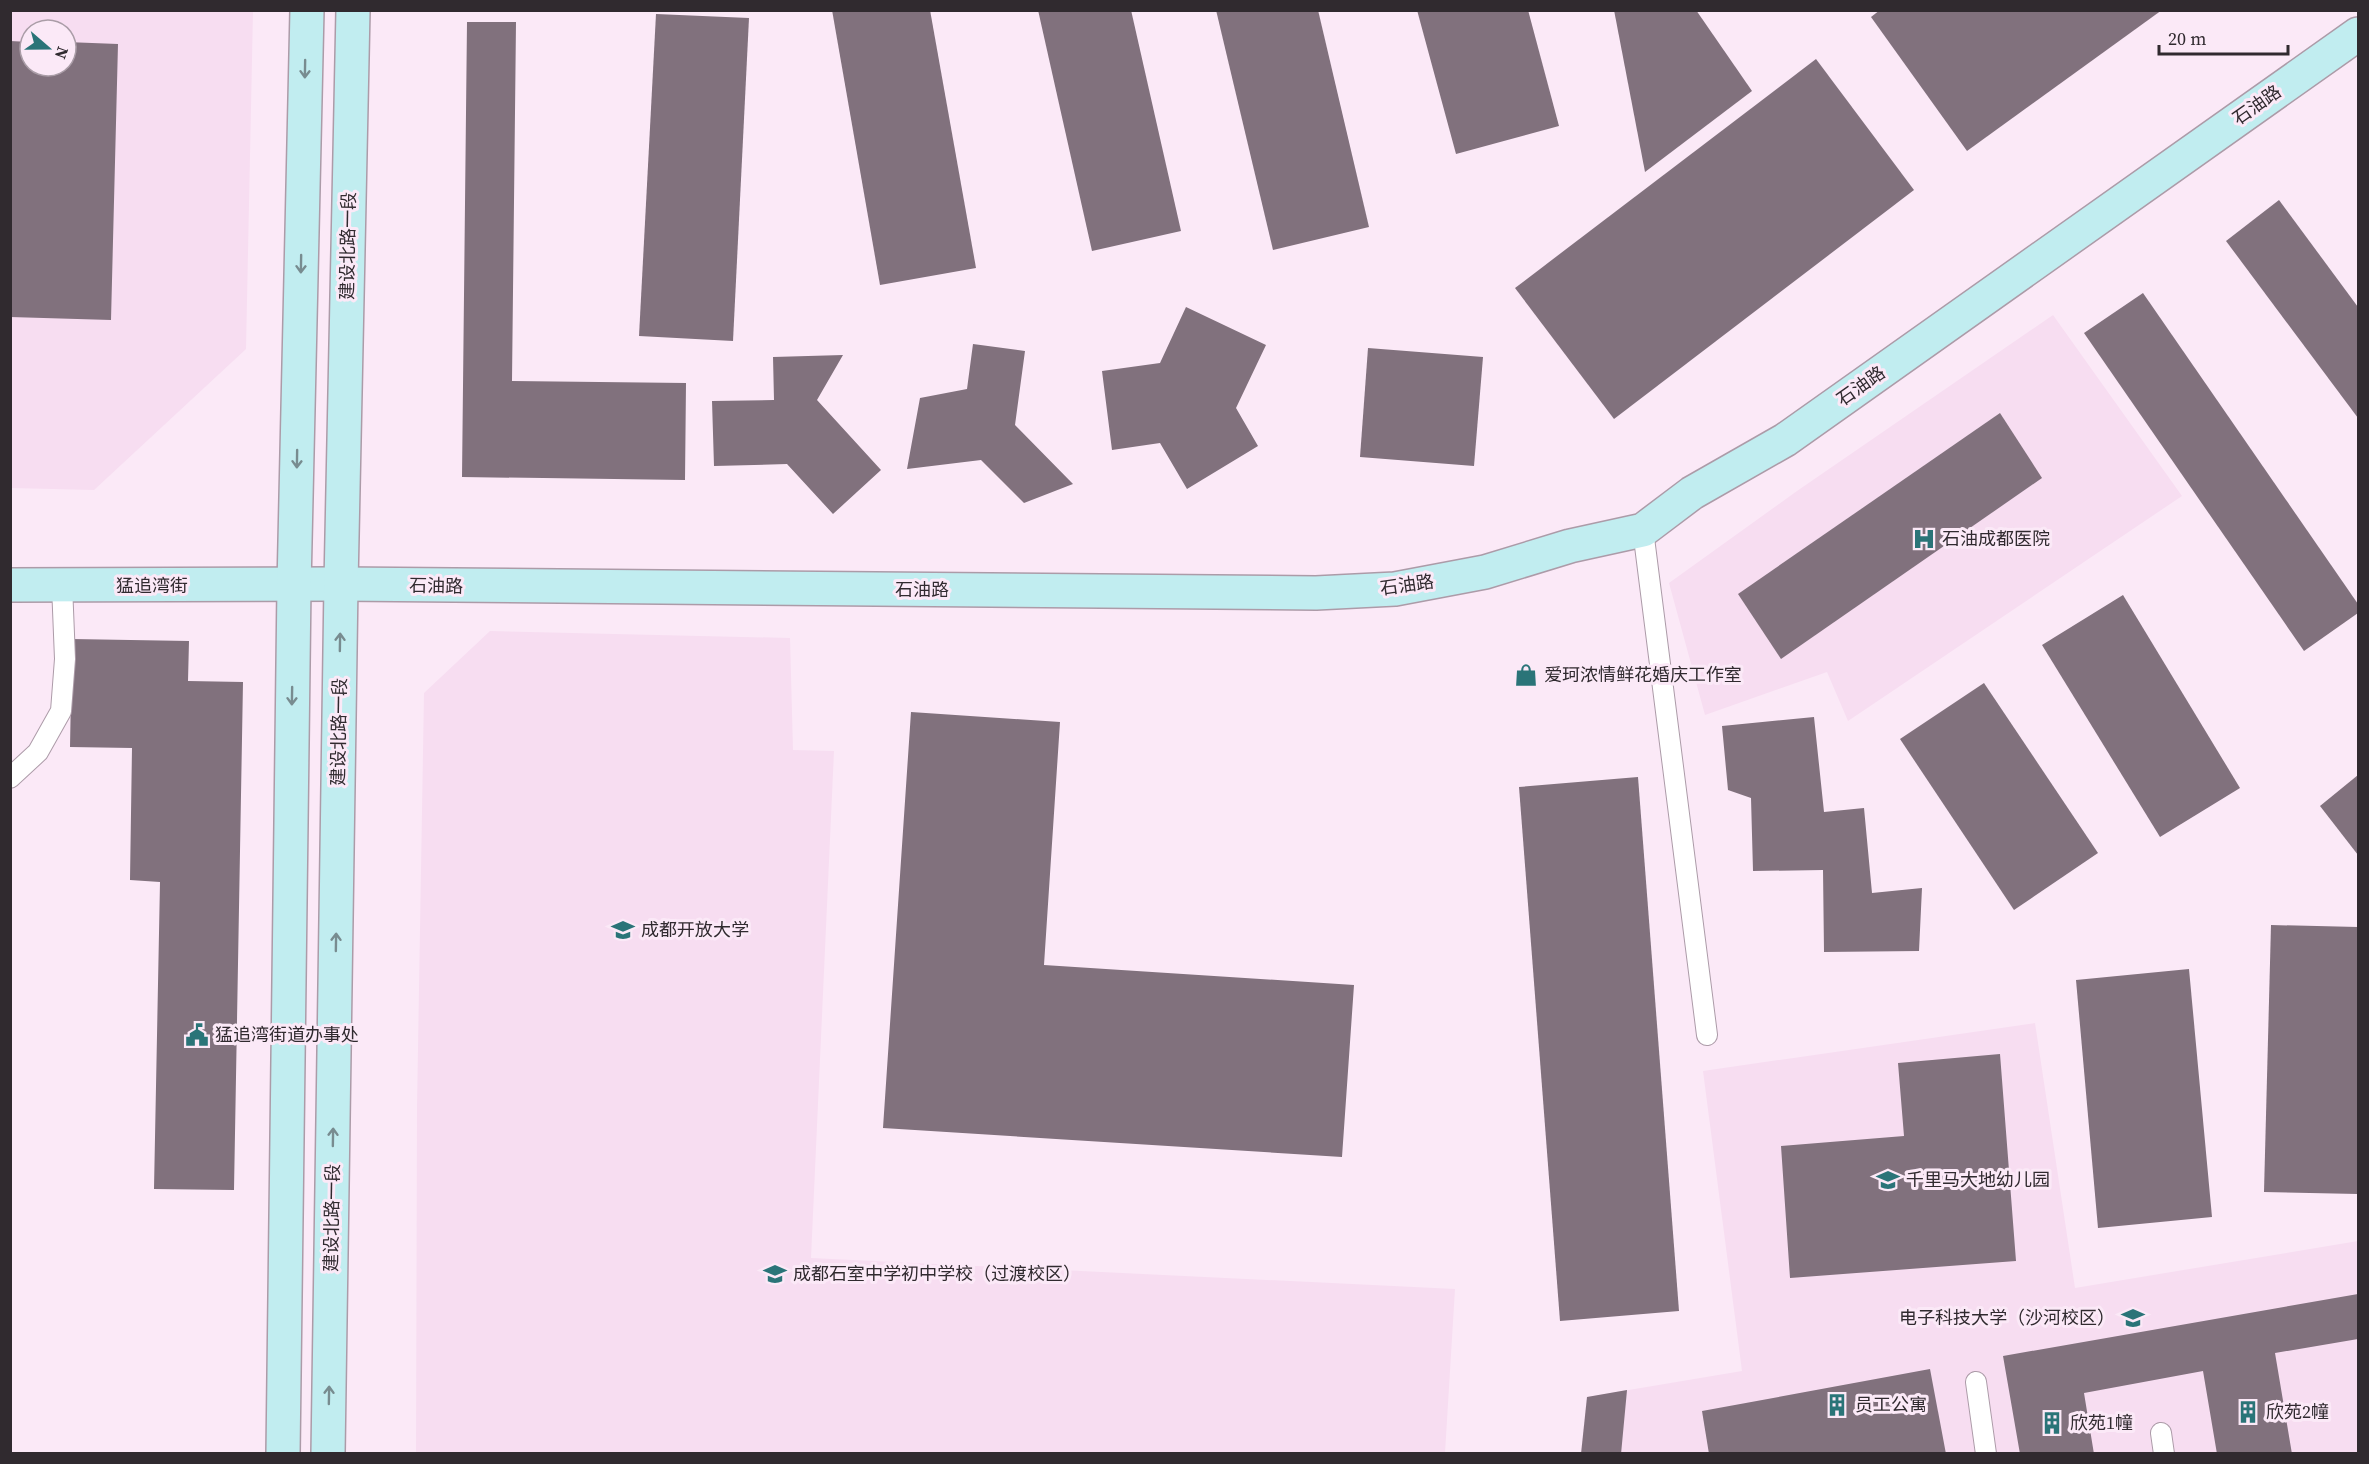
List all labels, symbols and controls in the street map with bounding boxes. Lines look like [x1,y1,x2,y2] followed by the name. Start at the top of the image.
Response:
[18,18,78,78] north arrow
[2159,18,2288,56] scale bar
[2168,26,2206,51] text: 20 m
[50,44,74,63] text: N
[299,58,311,78] one-way arrow
[2227,79,2286,130] street label: 石油路
[334,192,361,300] street label: 建设北路一段
[295,253,307,273] one-way arrow
[1831,360,1890,411] street label: 石油路
[291,448,302,468] one-way arrow
[1911,526,1937,552] hospital icon: 石油成都医院
[1942,526,2050,551] place label: 石油成都医院
[1378,568,1435,601] street label: 石油路
[116,573,188,598] street label: 猛追湾街
[409,573,463,598] street label: 石油路
[895,577,949,602] street label: 石油路
[334,633,346,653] one-way arrow
[1513,662,1539,688] shop icon: 爱珂浓情鲜花婚庆工作室
[1544,662,1742,687] place label: 爱珂浓情鲜花婚庆工作室
[325,678,352,786] street label: 建设北路一段
[287,685,298,705] one-way arrow
[610,917,636,943] school or university icon: 成都开放大学
[641,917,749,942] place label: 成都开放大学
[330,933,342,953] one-way arrow
[184,1022,210,1048] public building icon: 猛追湾街道办事处
[215,1022,359,1047] place label: 猛追湾街道办事处
[327,1128,339,1148] one-way arrow
[318,1164,345,1272] street label: 建设北路一段
[1875,1167,1901,1193] school or university icon: 千里马大地幼儿园
[1906,1167,2050,1192] place label: 千里马大地幼儿园
[762,1261,788,1287] school or university icon: 成都石室中学初中学校（过渡校区）
[793,1261,1081,1286] place label: 成都石室中学初中学校（过渡校区）
[1899,1305,2115,1330] place label: 电子科技大学（沙河校区）
[2120,1305,2146,1331] school or university icon: 电子科技大学（沙河校区）
[323,1386,335,1406] one-way arrow
[1824,1392,1850,1418] building icon: 员工公寓
[1855,1392,1927,1417] place label: 员工公寓
[2235,1399,2261,1425] building icon: 欣苑2幢
[2266,1399,2329,1424] place label: 欣苑2幢
[2039,1410,2065,1436] building icon: 欣苑1幢
[2070,1410,2133,1435] place label: 欣苑1幢

